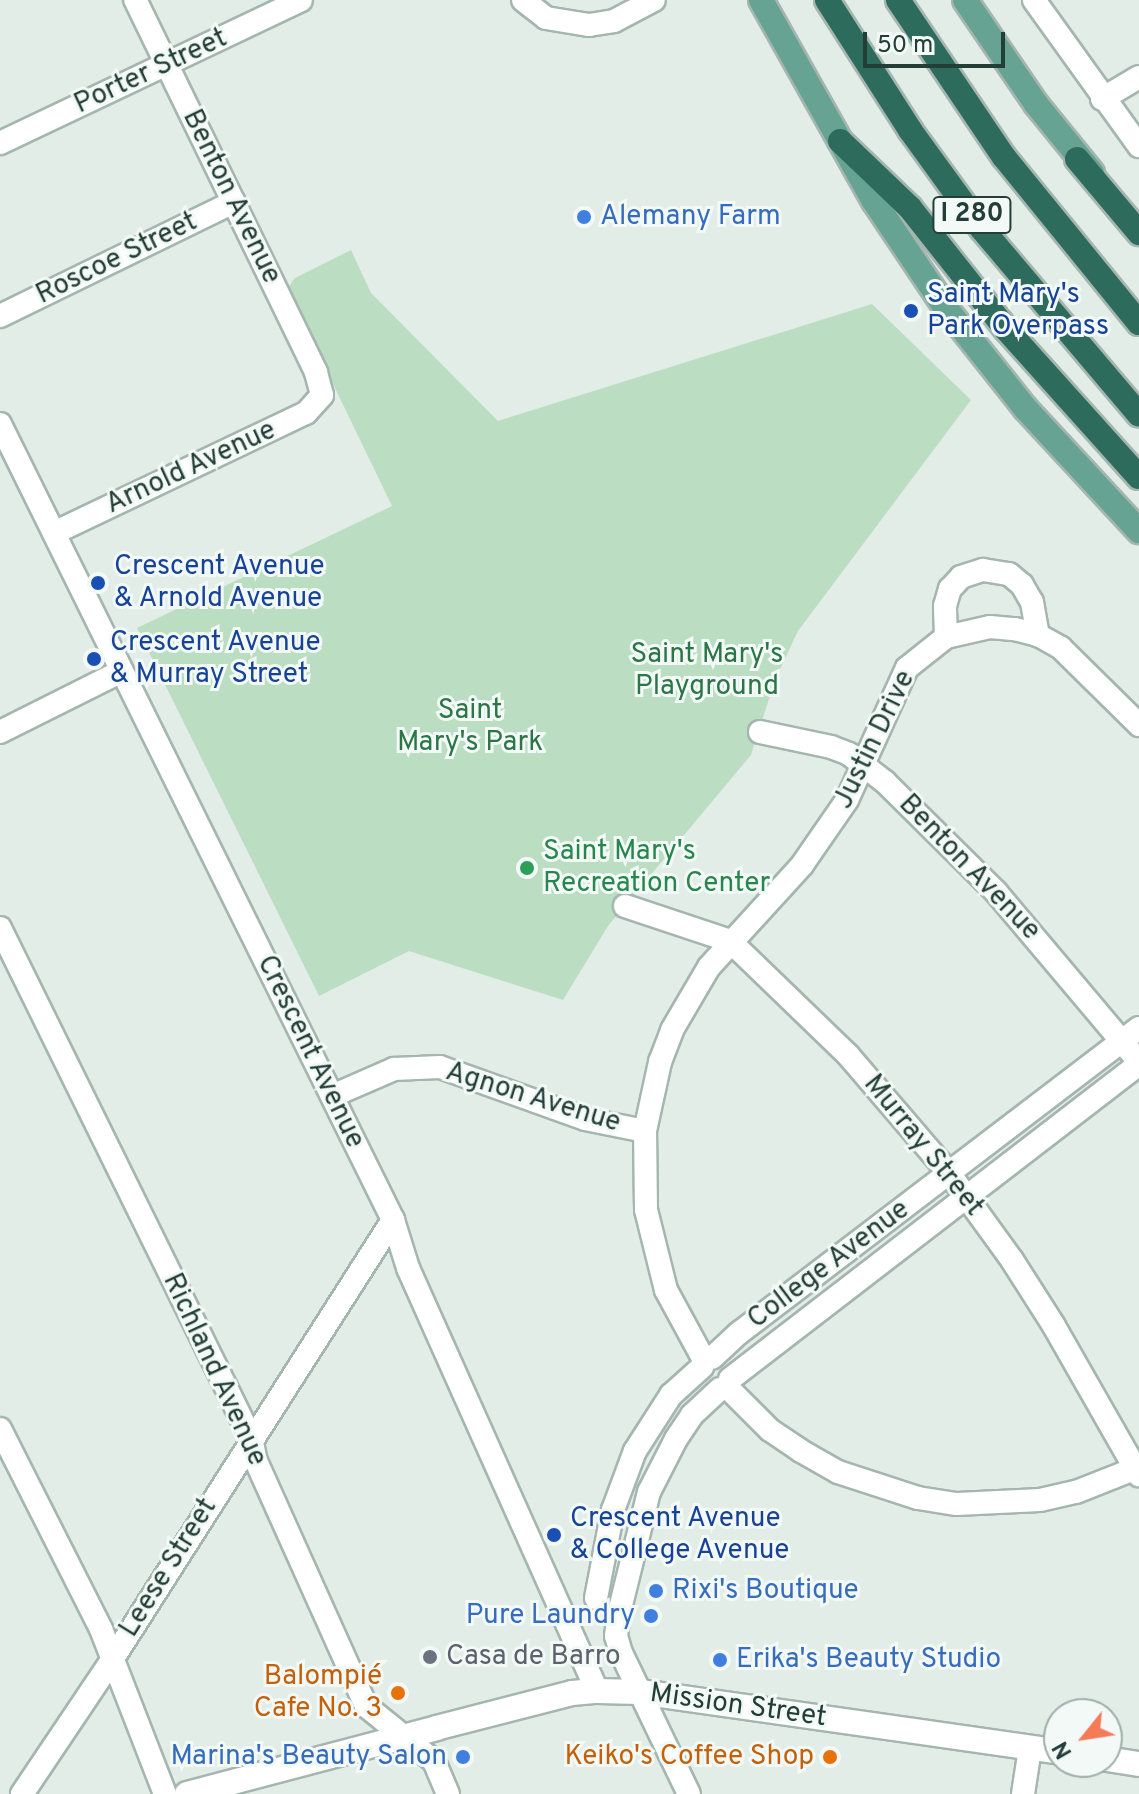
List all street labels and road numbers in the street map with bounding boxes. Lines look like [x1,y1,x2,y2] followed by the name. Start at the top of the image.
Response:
[69,22,233,122] street label: Porter Street
[174,104,288,290] street label: Benton Avenue
[932,193,1012,237] road number: I 280
[31,206,203,312] street label: Roscoe Street
[100,414,282,522] street label: Arnold Avenue
[827,665,923,815] street label: Justin Drive
[891,788,1047,948] street label: Benton Avenue
[249,950,371,1154] street label: Crescent Avenue
[441,1055,625,1141] street label: Agnon Avenue
[856,1068,990,1224] street label: Murray Street
[741,1193,917,1337] street label: College Avenue
[154,1268,274,1472] street label: Richland Avenue
[113,1492,225,1644] street label: Leese Street
[648,1677,828,1735] street label: Mission Street

